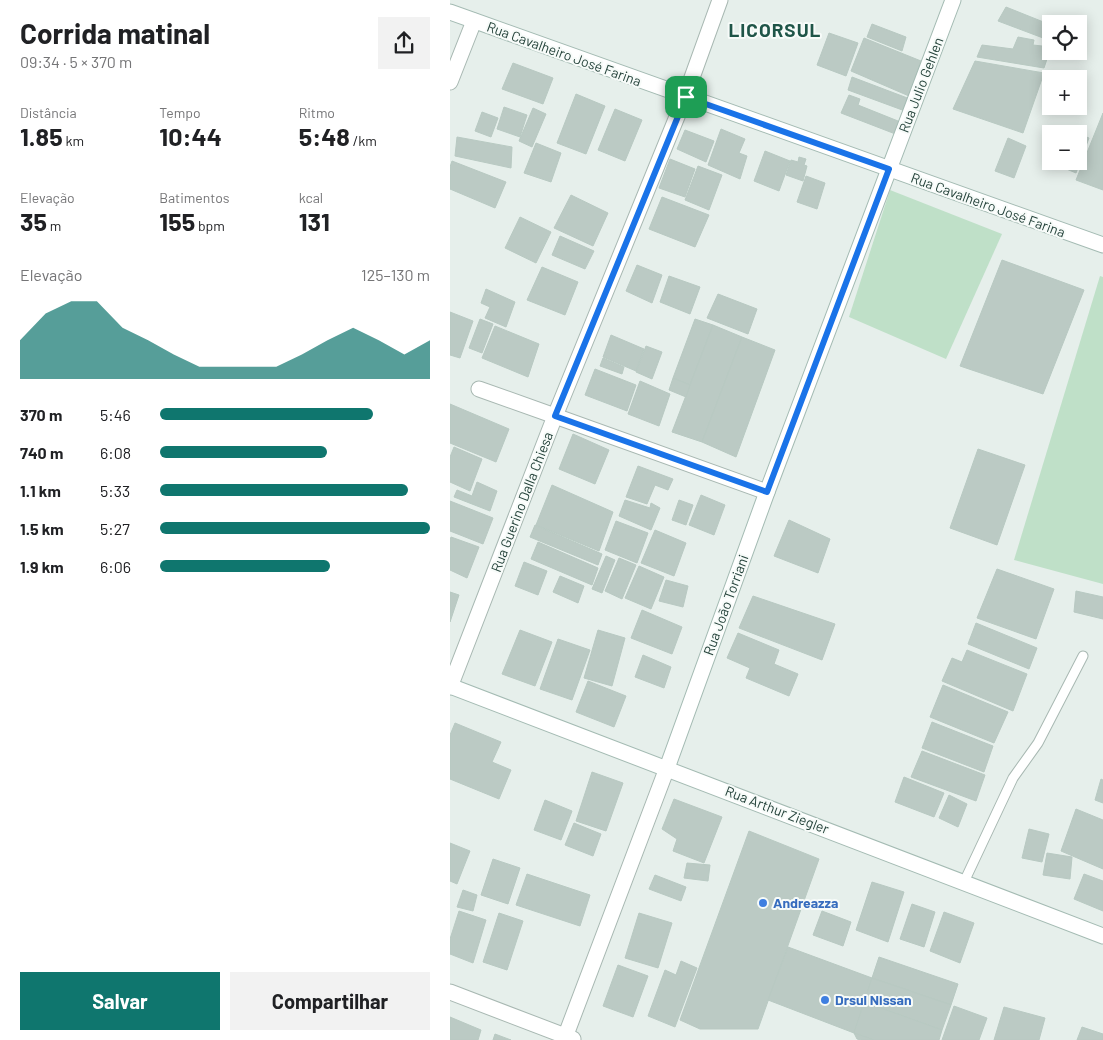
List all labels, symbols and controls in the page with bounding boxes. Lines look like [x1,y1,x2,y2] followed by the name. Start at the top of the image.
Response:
[1042,15,1087,170] map controls
[1042,15,1087,60] button: locate
[20,16,210,50] text: Corrida matinal
[378,17,430,69] button: share
[485,18,644,89] street label: Rua Cavalheiro José Farina
[728,18,822,41] district label: LICORSUL
[895,35,947,135] street label: Rua Julio Gehlen
[20,52,132,71] text: 09:34 · 5 × 370 m
[1042,70,1087,115] button: +
[665,76,707,118] pin
[672,83,700,111] icon: arrive
[20,104,77,121] text: Distância
[159,104,201,121] text: Tempo
[299,104,335,121] text: Ritmo
[20,121,63,151] text: 1.85
[159,121,222,151] text: 10:44
[299,121,350,151] text: 5:48
[1042,125,1087,170] button: −
[63,132,84,149] text: km
[350,132,377,149] text: /km
[909,169,1068,240] street label: Rua Cavalheiro José Farina
[20,189,75,206] text: Elevação
[159,189,230,206] text: Batimentos
[299,189,323,206] text: kcal
[20,206,47,236] text: 35
[159,206,195,236] text: 155
[299,206,330,236] text: 131
[47,217,61,234] text: m
[195,217,225,234] text: bpm
[20,265,82,284] text: Elevação
[361,265,430,284] text: 125–130 m
[20,405,62,424] text: 370 m
[100,405,131,424] text: 5:46
[487,429,556,574] street label: Rua Guerino Dalla Chiesa
[20,443,63,462] text: 740 m
[100,443,131,462] text: 6:08
[20,481,61,500] text: 1.1 km
[100,481,130,500] text: 5:33
[20,519,64,538] text: 1.5 km
[100,519,130,538] text: 5:27
[699,552,752,657] street label: Rua João Torriani
[20,557,64,576] text: 1.9 km
[100,557,131,576] text: 6:06
[723,782,831,837] street label: Rua Arthur Ziegler
[773,894,838,911] place label: Andreazza
[757,897,769,909] marker: Andreazza
[20,972,220,1030] button: Salvar
[230,972,430,1030] button: Compartilhar
[835,991,912,1008] place label: Drsul Nissan
[819,994,831,1006] marker: Drsul Nissan

